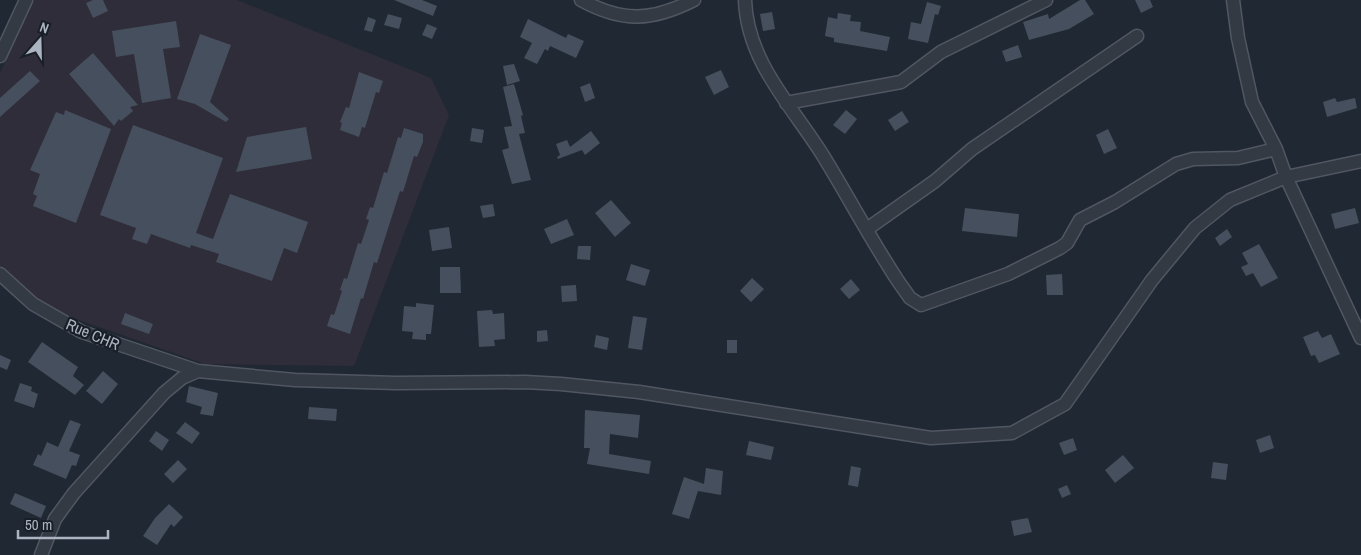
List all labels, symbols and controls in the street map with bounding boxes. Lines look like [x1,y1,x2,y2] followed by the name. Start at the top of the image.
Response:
[15,15,65,65] north arrow
[37,18,51,38] text: N
[63,313,124,355] street label: Rue CHR
[18,508,108,540] scale bar
[25,514,52,535] text: 50 m

